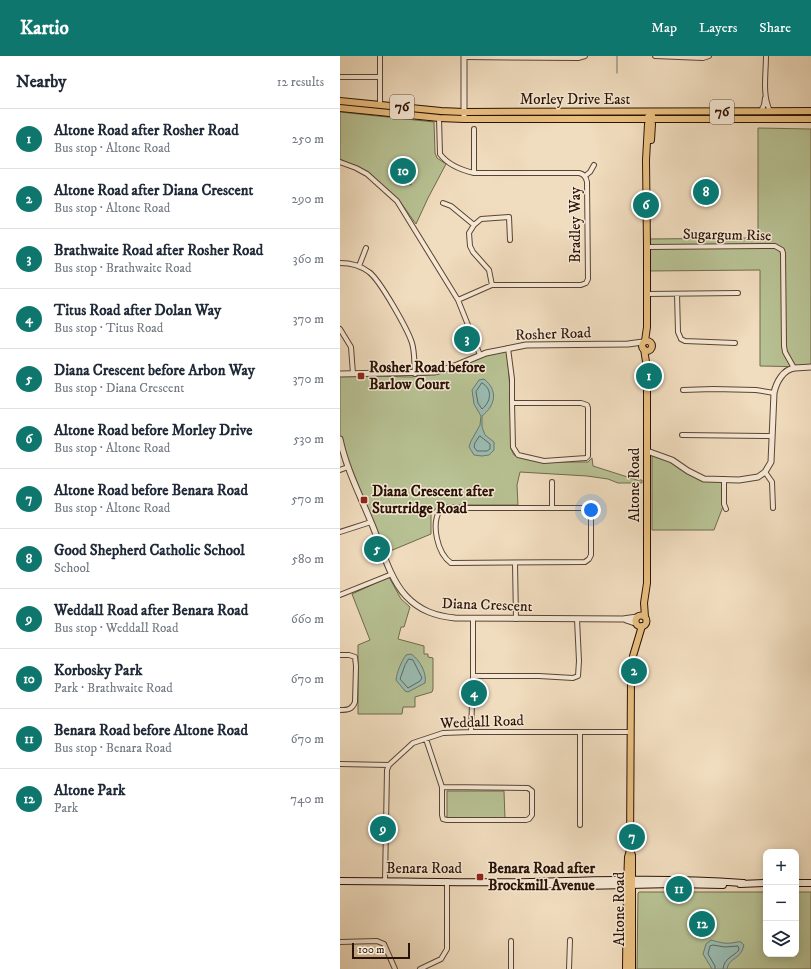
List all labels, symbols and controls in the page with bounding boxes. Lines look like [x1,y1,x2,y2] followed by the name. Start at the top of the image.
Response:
[20,17,69,40] text: Kartio
[651,19,677,37] text: Map
[699,19,737,37] text: Layers
[759,19,791,37] text: Share
[16,71,66,93] text: Nearby
[277,74,324,90] text: 12 results
[520,90,631,109] street label: Morley Drive East
[390,95,414,119] road number: 76
[710,100,734,124] road number: 76
[54,121,239,140] text: Altone Road after Rosher Road
[27,131,31,147] text: 1
[292,131,324,147] text: 250 m
[54,140,170,156] text: Bus stop · Altone Road
[390,156,416,186] pin: 10
[693,177,719,207] pin: 8
[54,181,253,200] text: Altone Road after Diana Crescent
[566,186,585,263] street label: Bradley Way
[633,190,659,220] pin: 6
[26,191,32,207] text: 2
[292,191,324,207] text: 290 m
[54,200,170,216] text: Bus stop · Altone Road
[683,225,771,245] street label: Sugargum Rise
[54,241,263,260] text: Brathwaite Road after Rosher Road
[27,251,31,267] text: 3
[293,251,324,267] text: 360 m
[54,260,191,276] text: Bus stop · Brathwaite Road
[54,301,221,320] text: Titus Road after Dolan Way
[25,311,33,327] text: 4
[293,311,324,327] text: 370 m
[54,320,163,336] text: Bus stop · Titus Road
[515,323,592,345] street label: Rosher Road
[454,324,480,354] pin: 3
[369,358,486,394] place label: Rosher Road before Barlow Court
[54,361,255,380] text: Diana Crescent before Arbon Way
[636,361,662,391] pin: 1
[26,371,32,387] text: 5
[293,371,324,387] text: 370 m
[356,371,366,381] marker: Rosher Road before Barlow Court
[54,380,184,396] text: Bus stop · Diana Crescent
[54,421,252,440] text: Altone Road before Morley Drive
[26,431,32,447] text: 6
[293,431,324,447] text: 530 m
[54,440,170,456] text: Bus stop · Altone Road
[625,447,644,522] street label: Altone Road
[54,481,248,500] text: Altone Road before Benara Road
[372,482,494,518] place label: Diana Crescent after Sturtridge Road
[26,491,32,507] text: 7
[291,491,324,507] text: 570 m
[359,495,369,505] marker: Diana Crescent after Sturtridge Road
[54,500,170,516] text: Bus stop · Altone Road
[581,500,601,520] your location
[364,534,390,564] pin: 5
[54,541,245,560] text: Good Shepherd Catholic School
[26,551,32,567] text: 8
[292,551,324,567] text: 580 m
[54,560,90,576] text: School
[441,594,533,616] street label: Diana Crescent
[54,601,248,620] text: Weddall Road after Benara Road
[26,611,32,627] text: 9
[291,611,324,627] text: 660 m
[54,620,178,636] text: Bus stop · Weddall Road
[621,656,647,686] pin: 2
[54,661,142,680] text: Korbosky Park
[23,671,35,687] text: 10
[291,671,324,687] text: 670 m
[461,678,487,708] pin: 4
[54,680,173,696] text: Park · Brathwaite Road
[439,711,525,733] street label: Weddall Road
[54,721,248,740] text: Benara Road before Altone Road
[24,731,34,747] text: 11
[291,731,324,747] text: 670 m
[54,740,172,756] text: Bus stop · Benara Road
[54,781,125,800] text: Altone Park
[23,791,35,807] text: 12
[290,791,324,807] text: 740 m
[54,800,78,816] text: Park
[370,814,396,844] pin: 9
[619,822,645,852] pin: 7
[763,849,799,957] map controls
[763,849,799,885] button: +
[386,859,463,878] street label: Benara Road
[488,859,596,895] place label: Benara Road after Brockmill Avenue
[610,871,629,946] street label: Altone Road
[475,872,485,882] marker: Benara Road after Brockmill Avenue
[666,874,692,904] pin: 11
[763,885,799,921] button: −
[689,909,715,939] pin: 12
[763,921,799,957] button: layers
[352,941,410,960] scale bar
[358,943,384,957] text: 100 m

